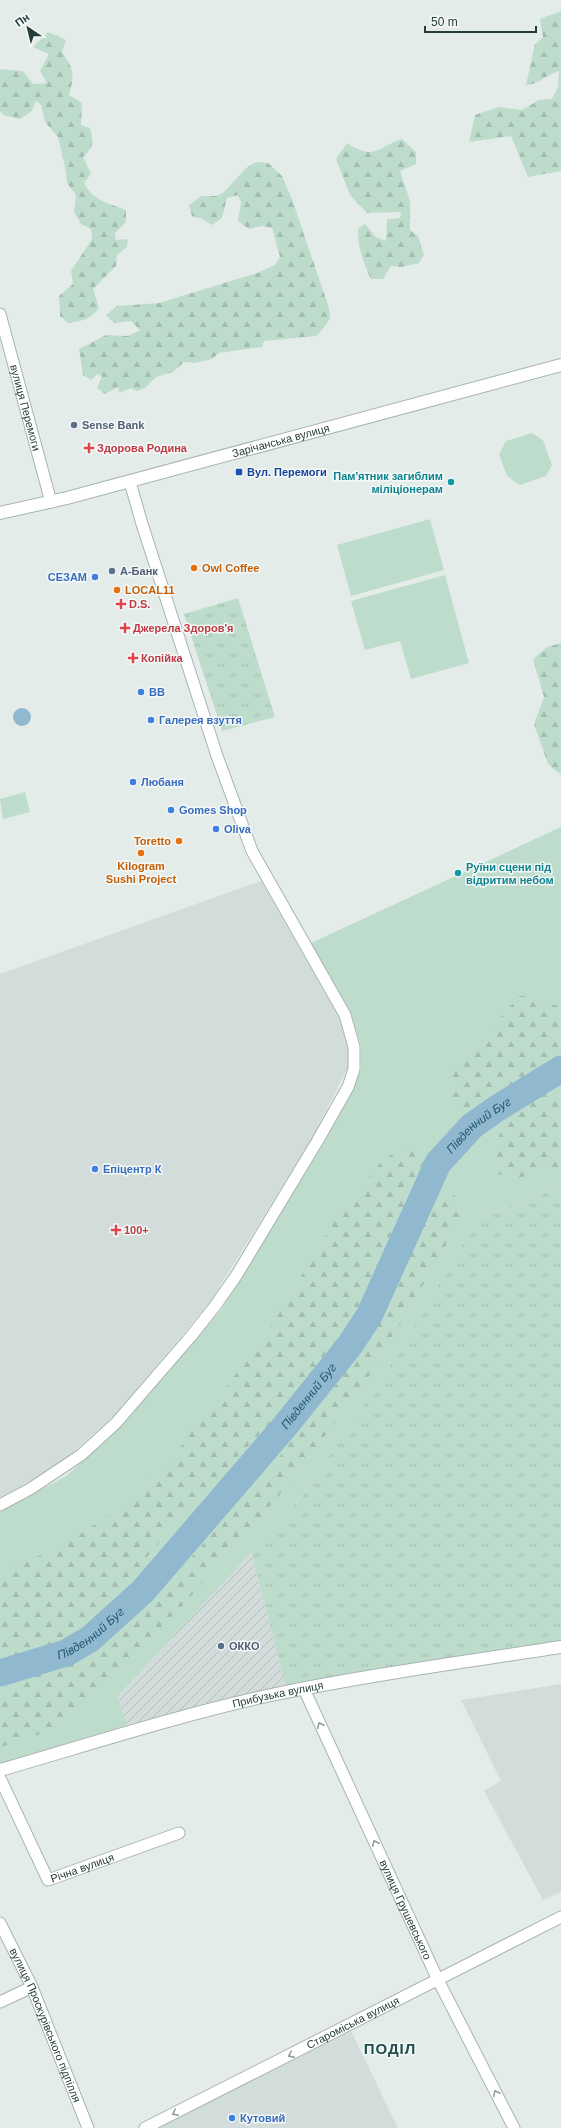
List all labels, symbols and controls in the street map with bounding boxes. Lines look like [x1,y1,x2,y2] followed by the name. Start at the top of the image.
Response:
[8,8,48,48] north arrow
[425,8,536,34] scale bar
[13,11,32,29] text: Пн
[431,15,458,29] text: 50 m
[8,363,43,452] street label: вулиця Перемоги
[82,419,145,431] place label: Sense Bank
[69,420,79,430] marker: Sense Bank
[231,422,331,459] street label: Зарічанська вулиця
[97,442,188,454] place label: Здорова Родина
[84,443,94,453] marker: Здорова Родина
[247,466,327,478] place label: Вул. Перемоги
[234,467,244,477] marker: Вул. Перемоги
[333,470,443,495] place label: Пам'ятник загиблим міліціонерам
[446,477,456,487] marker: Пам'ятник загиблим міліціонерам
[202,562,259,574] place label: Owl Coffee
[189,563,199,573] marker: Owl Coffee
[120,565,158,577] place label: А-Банк
[107,566,117,576] marker: А-Банк
[48,571,87,583] place label: СЕЗАМ
[90,572,100,582] marker: СЕЗАМ
[125,584,175,596] place label: LOCAL11
[112,585,122,595] marker: LOCAL11
[129,598,150,610] place label: D.S.
[116,599,126,609] marker: D.S.
[133,622,233,634] place label: Джерела Здоров'я
[120,623,130,633] marker: Джерела Здоров'я
[141,652,183,664] place label: Копійка
[128,653,138,663] marker: Копійка
[149,686,165,698] place label: ВВ
[136,687,146,697] marker: ВВ
[159,714,242,726] place label: Галерея взуття
[146,715,156,725] marker: Галерея взуття
[141,776,184,788] place label: Любаня
[128,777,138,787] marker: Любаня
[179,804,247,816] place label: Gomes Shop
[166,805,176,815] marker: Gomes Shop
[224,823,252,835] place label: Oliva
[211,824,221,834] marker: Oliva
[134,835,171,847] place label: Toretto
[174,836,184,846] marker: Toretto
[136,848,146,858] marker: Kilogram Sushi Project
[106,860,176,885] place label: Kilogram Sushi Project
[466,861,554,886] place label: Руїни сцени під відритим небом
[453,868,463,878] marker: Руїни сцени під відритим небом
[443,1095,513,1156] water label: Південний Буг
[103,1163,162,1175] place label: Епіцентр К
[90,1164,100,1174] marker: Епіцентр К
[124,1224,149,1236] place label: 100+
[111,1225,121,1235] marker: 100+
[278,1361,339,1432] water label: Південний Буг
[55,1605,127,1662] water label: Південний Буг
[229,1640,260,1652] place label: ОККО
[216,1641,226,1651] marker: ОККО
[231,1679,324,1710] street label: Прибузька вулиця
[317,1722,325,1729] one-way arrow
[372,1840,380,1847] one-way arrow
[49,1851,116,1885] street label: Річна вулиця
[377,1858,434,1962] street label: вулиця Грушевського
[8,1946,83,2104] street label: вулиця Проскурівського підпілля
[304,1994,401,2051] street label: Староміська вулиця
[364,2040,416,2057] district label: ПОДІЛ
[288,2050,296,2058] one-way arrow
[494,2090,501,2098] one-way arrow
[172,2108,179,2116] one-way arrow
[240,2112,285,2124] place label: Кутовий
[227,2113,237,2123] marker: Кутовий

